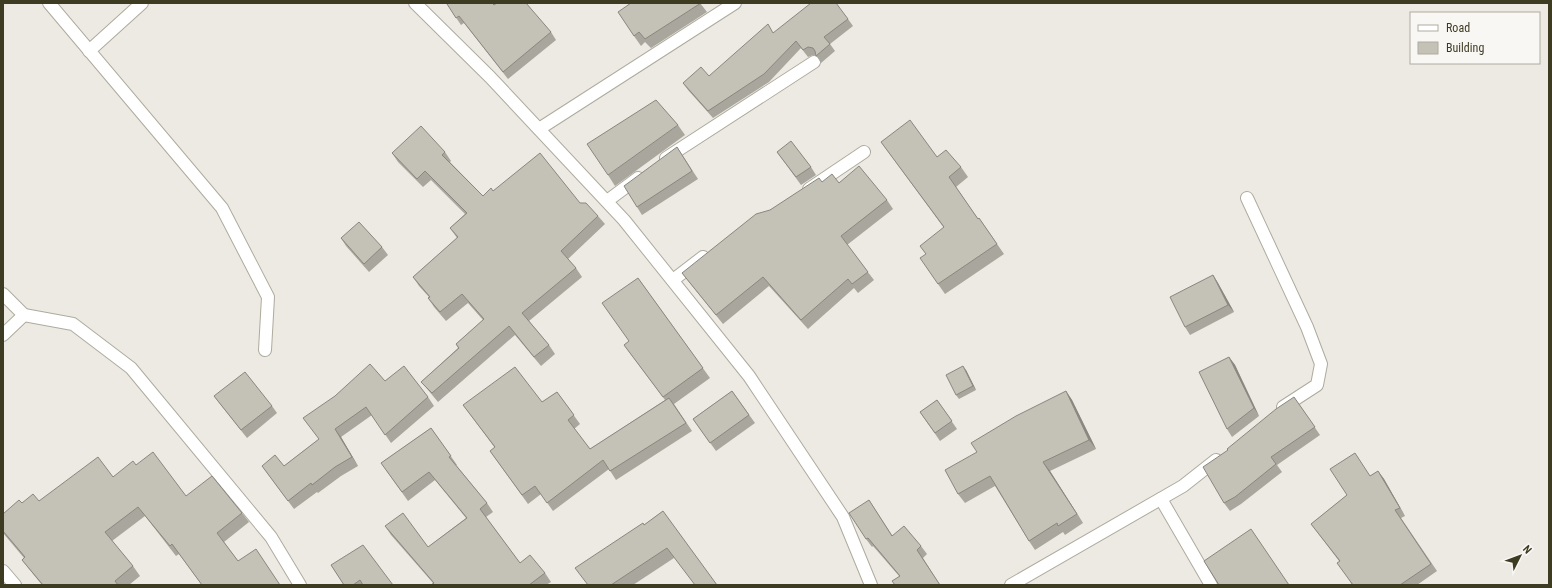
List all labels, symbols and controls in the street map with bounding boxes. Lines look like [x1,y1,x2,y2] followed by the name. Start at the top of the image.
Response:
[1410,12,1540,64] legend
[1446,21,1470,35] text: Road
[1446,41,1484,55] text: Building
[1500,536,1540,576] north arrow
[1520,543,1534,557] text: N

